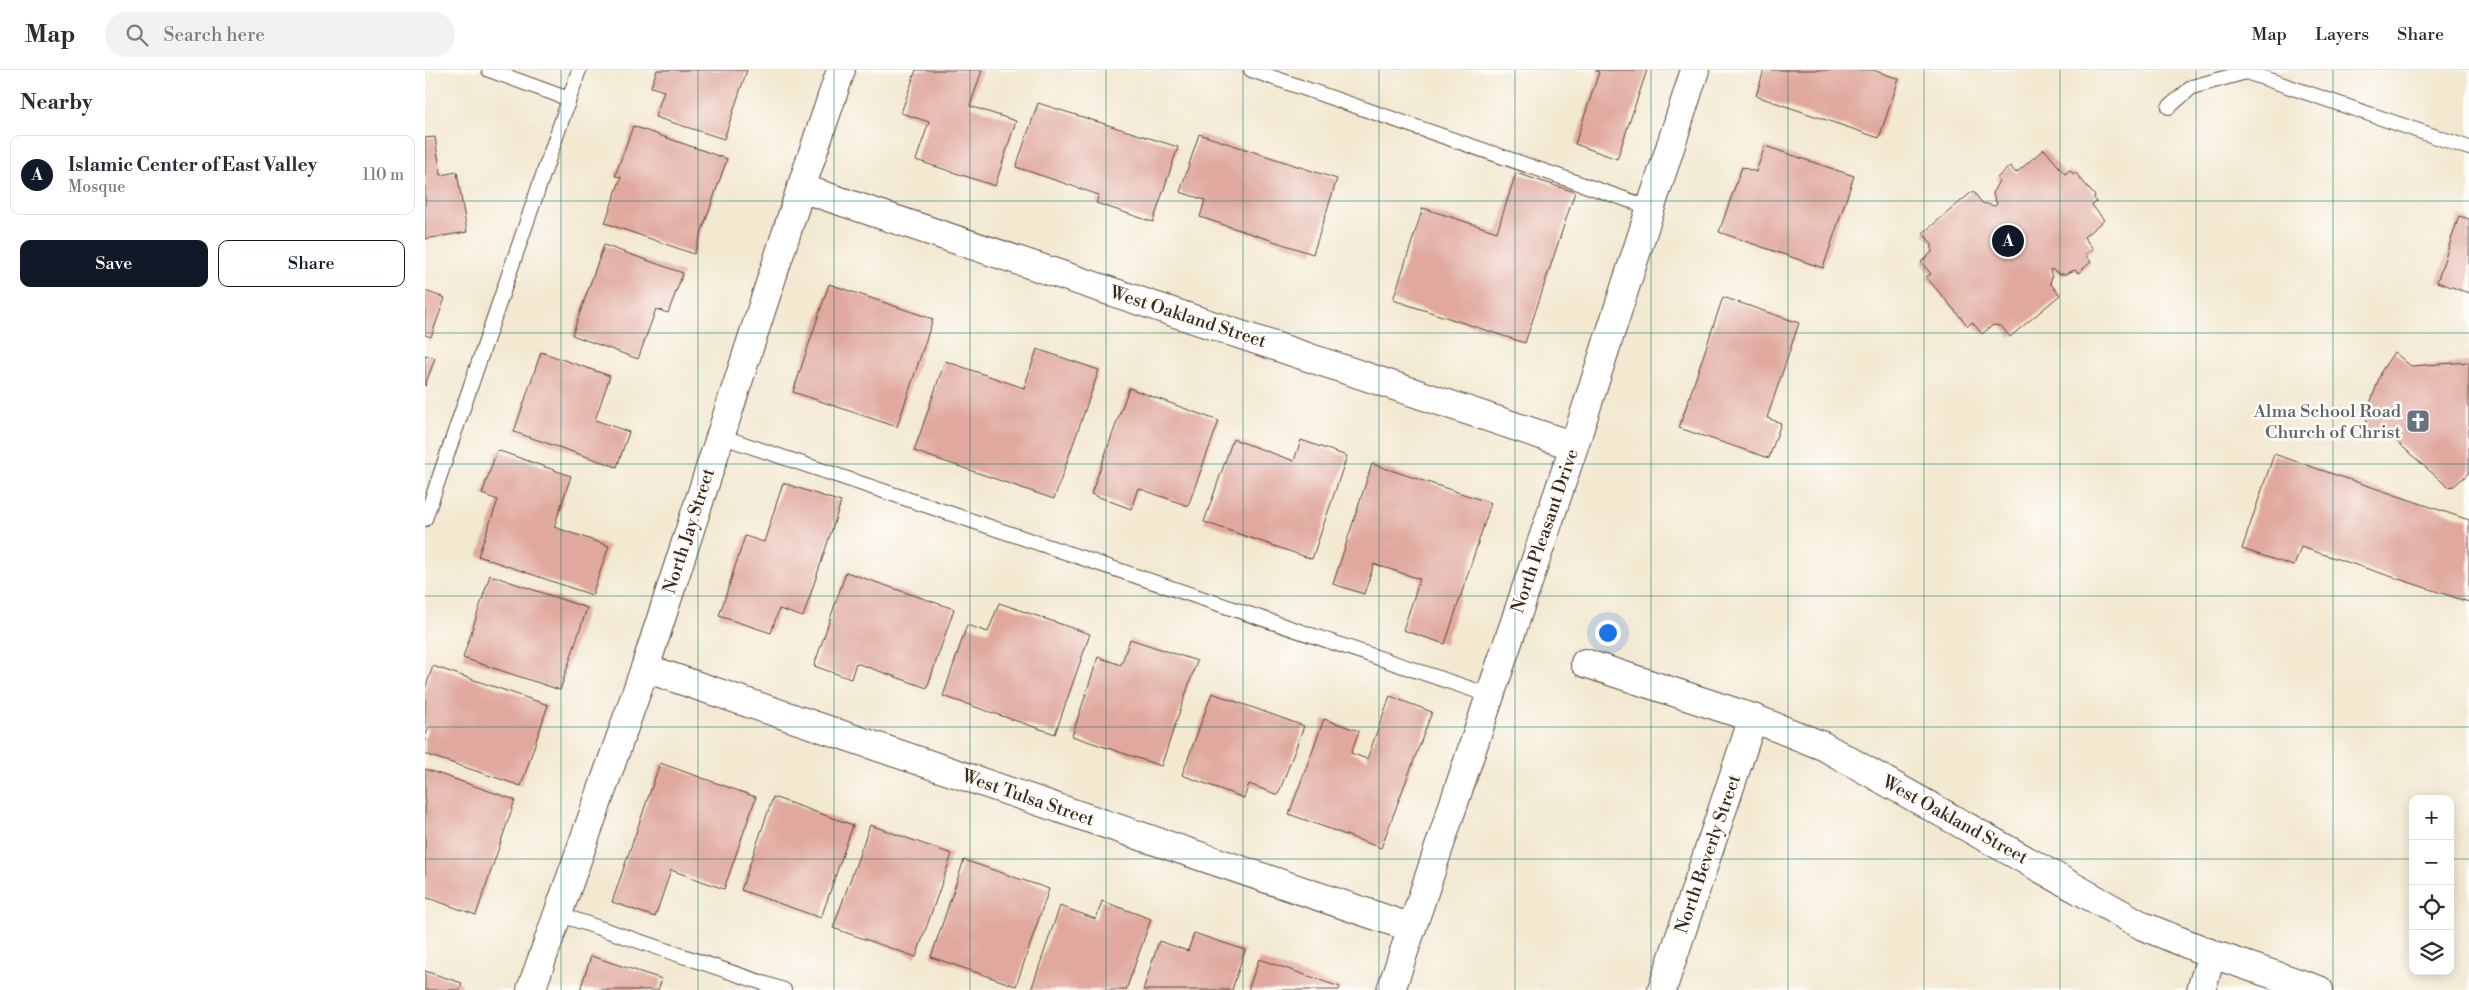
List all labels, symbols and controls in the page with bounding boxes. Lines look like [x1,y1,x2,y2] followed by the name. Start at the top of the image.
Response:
[105,12,455,57] search box
[25,20,75,50] text: Map
[123,21,151,49] icon: search
[163,23,265,47] text: Search here
[2252,23,2287,46] text: Map
[2315,23,2369,46] text: Layers
[2397,23,2444,46] text: Share
[20,90,93,116] text: Nearby
[68,153,317,177] text: Islamic Center of East Valley
[31,165,43,185] text: A
[362,165,404,185] text: 110 m
[68,177,125,197] text: Mosque
[1992,222,2024,260] pin: A
[20,240,208,287] button: Save
[218,240,405,287] button: Share
[1106,281,1270,353] street label: West Oakland Street
[2253,400,2402,444] place label: Alma School Road Church of Christ
[2405,408,2431,434] church icon: Alma School Road Church of Christ
[1506,446,1584,616] street label: North Pleasant Drive
[658,465,720,597] street label: North Jay Street
[1595,620,1621,646] your location
[958,764,1098,832] street label: West Tulsa Street
[1877,770,2032,870] street label: West Oakland Street
[1670,771,1746,936] street label: North Beverly Street
[2409,795,2454,975] map controls
[2409,795,2454,840] button: +
[2409,840,2454,885] button: −
[2409,885,2454,930] button: locate
[2409,930,2454,975] button: layers

